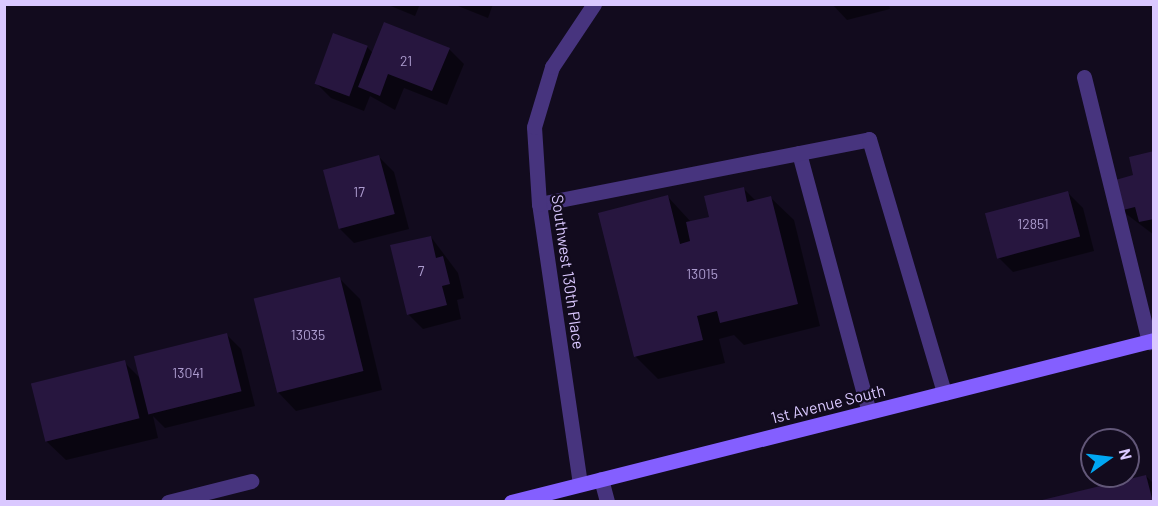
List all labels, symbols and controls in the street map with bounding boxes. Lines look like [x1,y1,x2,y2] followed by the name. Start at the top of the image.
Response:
[400,53,412,69] house number: 21
[353,184,365,200] house number: 17
[548,193,588,351] street label: Southwest 130th Place
[1017,216,1049,232] house number: 12851
[418,263,424,279] house number: 7
[686,266,718,282] house number: 13015
[291,327,325,343] house number: 13035
[172,365,204,381] house number: 13041
[769,380,887,428] street label: 1st Avenue South
[1080,428,1140,488] north arrow
[1116,447,1137,461] text: N

